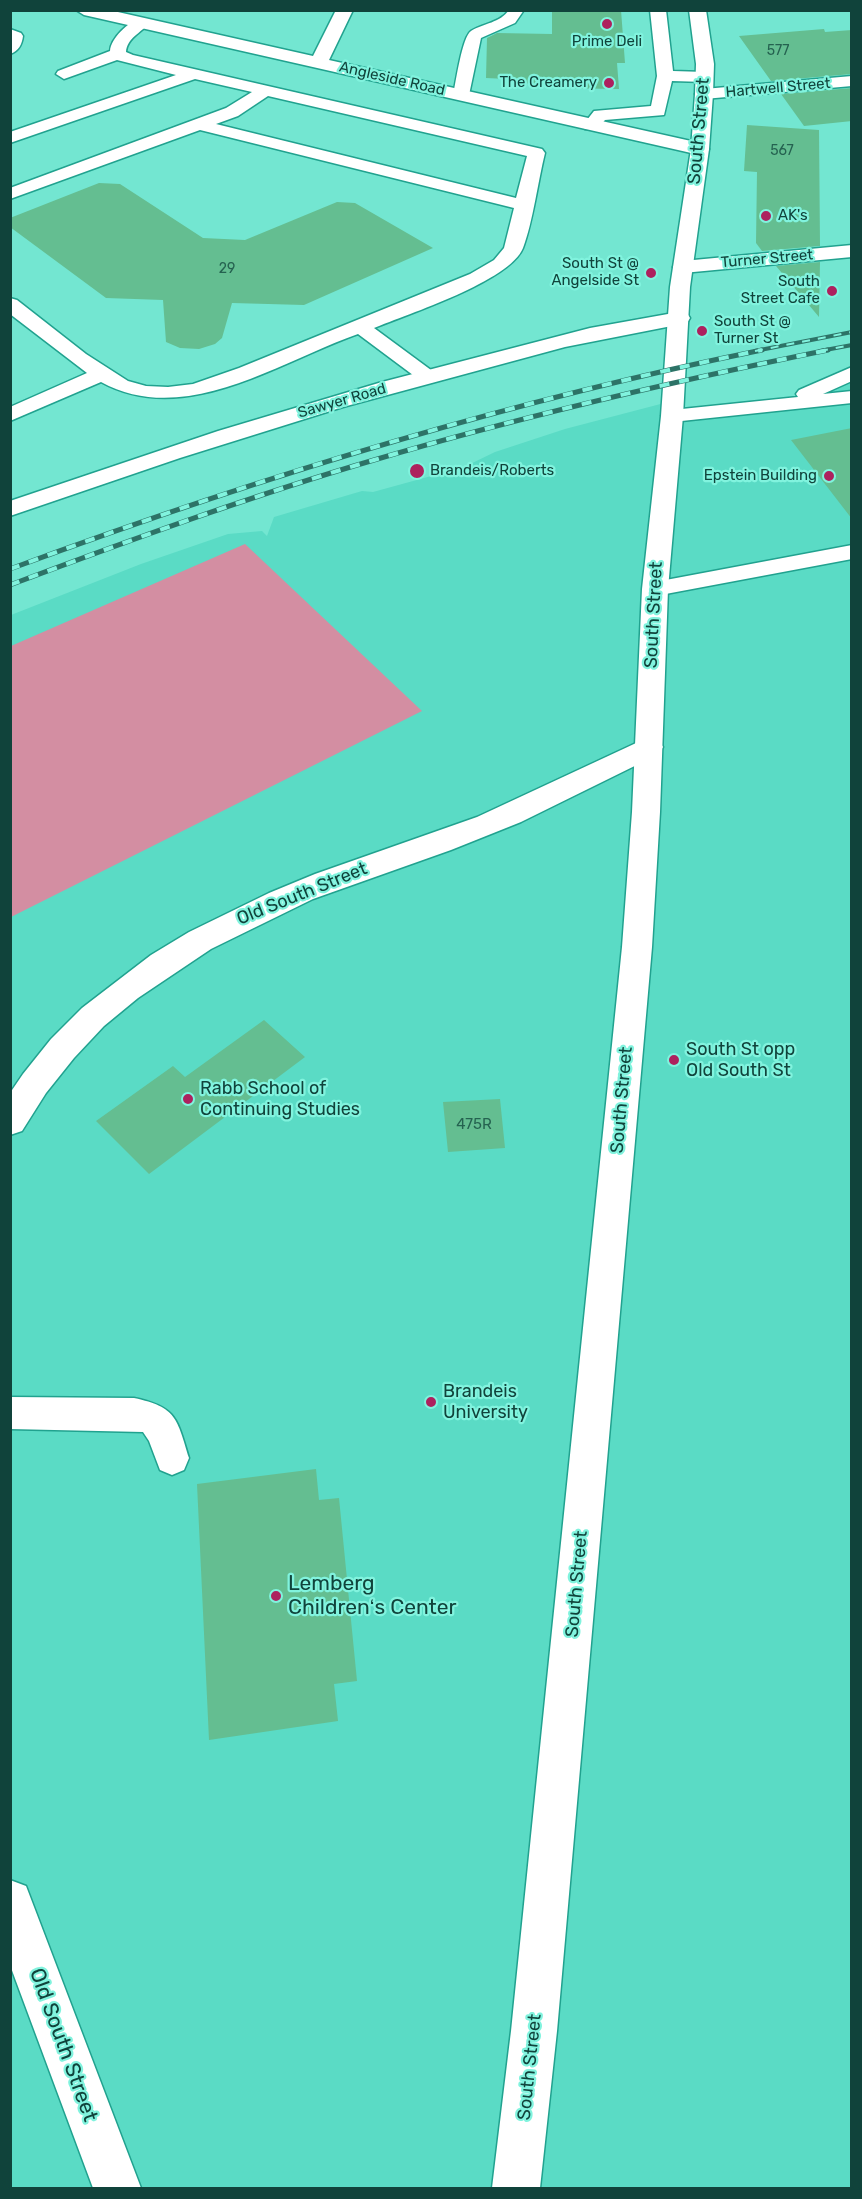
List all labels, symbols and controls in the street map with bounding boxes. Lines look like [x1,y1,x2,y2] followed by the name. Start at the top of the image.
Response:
[600,17,614,31] marker: Prime Deli
[572,33,642,51] place label: Prime Deli
[767,43,789,59] house number: 577
[337,58,447,100] street label: Angleside Road
[499,74,597,92] place label: The Creamery
[725,74,831,102] street label: Hartwell Street
[602,76,616,90] marker: The Creamery
[684,77,714,185] street label: South Street
[770,143,794,159] house number: 567
[778,207,808,225] place label: AK's
[759,209,773,223] marker: AK's
[720,246,814,272] street label: Turner Street
[551,255,639,290] place label: South St @ Angelside St
[219,261,235,277] house number: 29
[644,266,658,280] marker: South St @ Angelside St
[741,273,820,308] place label: South Street Cafe
[825,284,839,298] marker: South Street Cafe
[714,313,791,348] place label: South St @ Turner St
[695,324,709,338] marker: South St @ Turner St
[296,380,388,422] street label: Sawyer Road
[408,462,426,480] marker: Brandeis/Roberts
[430,462,554,480] place label: Brandeis/Roberts
[704,467,817,485] place label: Epstein Building
[822,469,836,483] marker: Epstein Building
[640,561,668,669] street label: South Street
[234,858,370,930] street label: Old South Street
[686,1039,795,1082] place label: South St opp Old South St
[607,1046,637,1154] street label: South Street
[667,1053,681,1067] marker: South St opp Old South St
[200,1078,360,1120] place label: Rabb School of Continuing Studies
[181,1092,195,1106] marker: Rabb School of Continuing Studies
[456,1116,492,1134] house number: 475R
[443,1381,528,1424] place label: Brandeis University
[424,1395,438,1409] marker: Brandeis University
[562,1530,592,1638] street label: South Street
[288,1571,457,1621] place label: Lemberg Childrenʻs Center
[269,1589,283,1603] marker: Lemberg Childrenʻs Center
[24,1965,102,2125] street label: Old South Street
[514,2013,546,2121] street label: South Street

